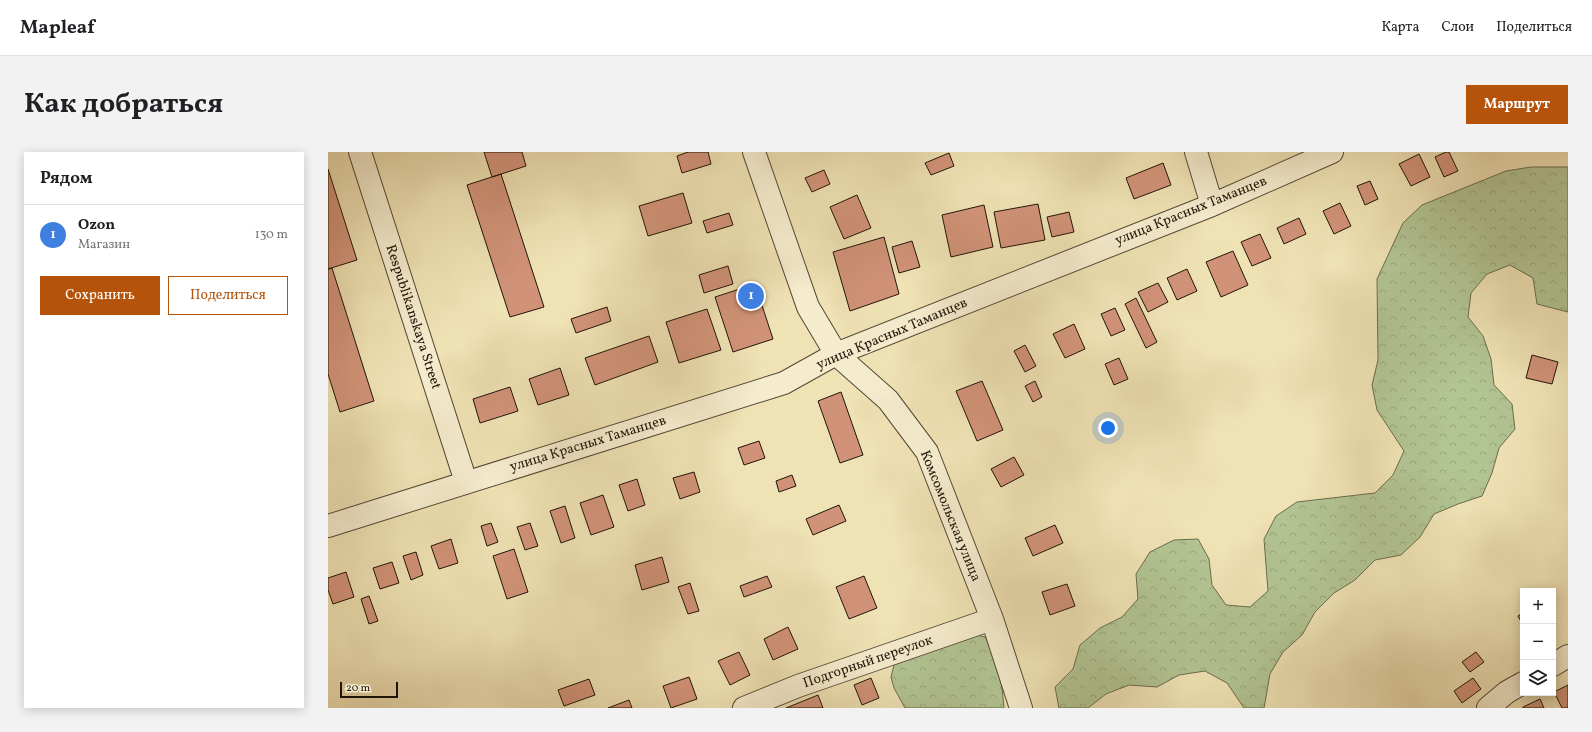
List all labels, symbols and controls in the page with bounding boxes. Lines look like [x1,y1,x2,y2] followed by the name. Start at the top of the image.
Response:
[20,15,95,41] text: Mapleaf
[1381,18,1419,37] text: Карта
[1441,18,1474,37] text: Слои
[1496,18,1572,37] text: Поделиться
[24,85,223,124] text: Как добраться
[1466,85,1568,124] button: Маршрут
[40,167,93,190] text: Рядом
[1112,172,1270,250] street label: улица Красных Таманцев
[78,215,115,236] text: Ozon
[50,226,56,244] text: 1
[255,226,288,244] text: 130 m
[78,236,130,254] text: Магазин
[381,242,445,392] street label: Respublikanskaya Street
[40,276,160,315] button: Сохранить
[168,276,288,315] button: Поделиться
[738,281,764,311] pin: 1
[814,294,970,374] street label: улица Красных Таманцев
[508,411,668,477] street label: улица Красных Таманцев
[1098,418,1118,438] your location
[915,448,985,585] street label: Комсомольская улица
[1520,588,1556,696] map controls
[1520,588,1556,624] button: +
[1520,624,1556,660] button: −
[801,631,936,693] street label: Подгорный переулок
[1520,660,1556,696] button: layers
[340,680,398,699] scale bar
[346,681,370,696] text: 20 m

